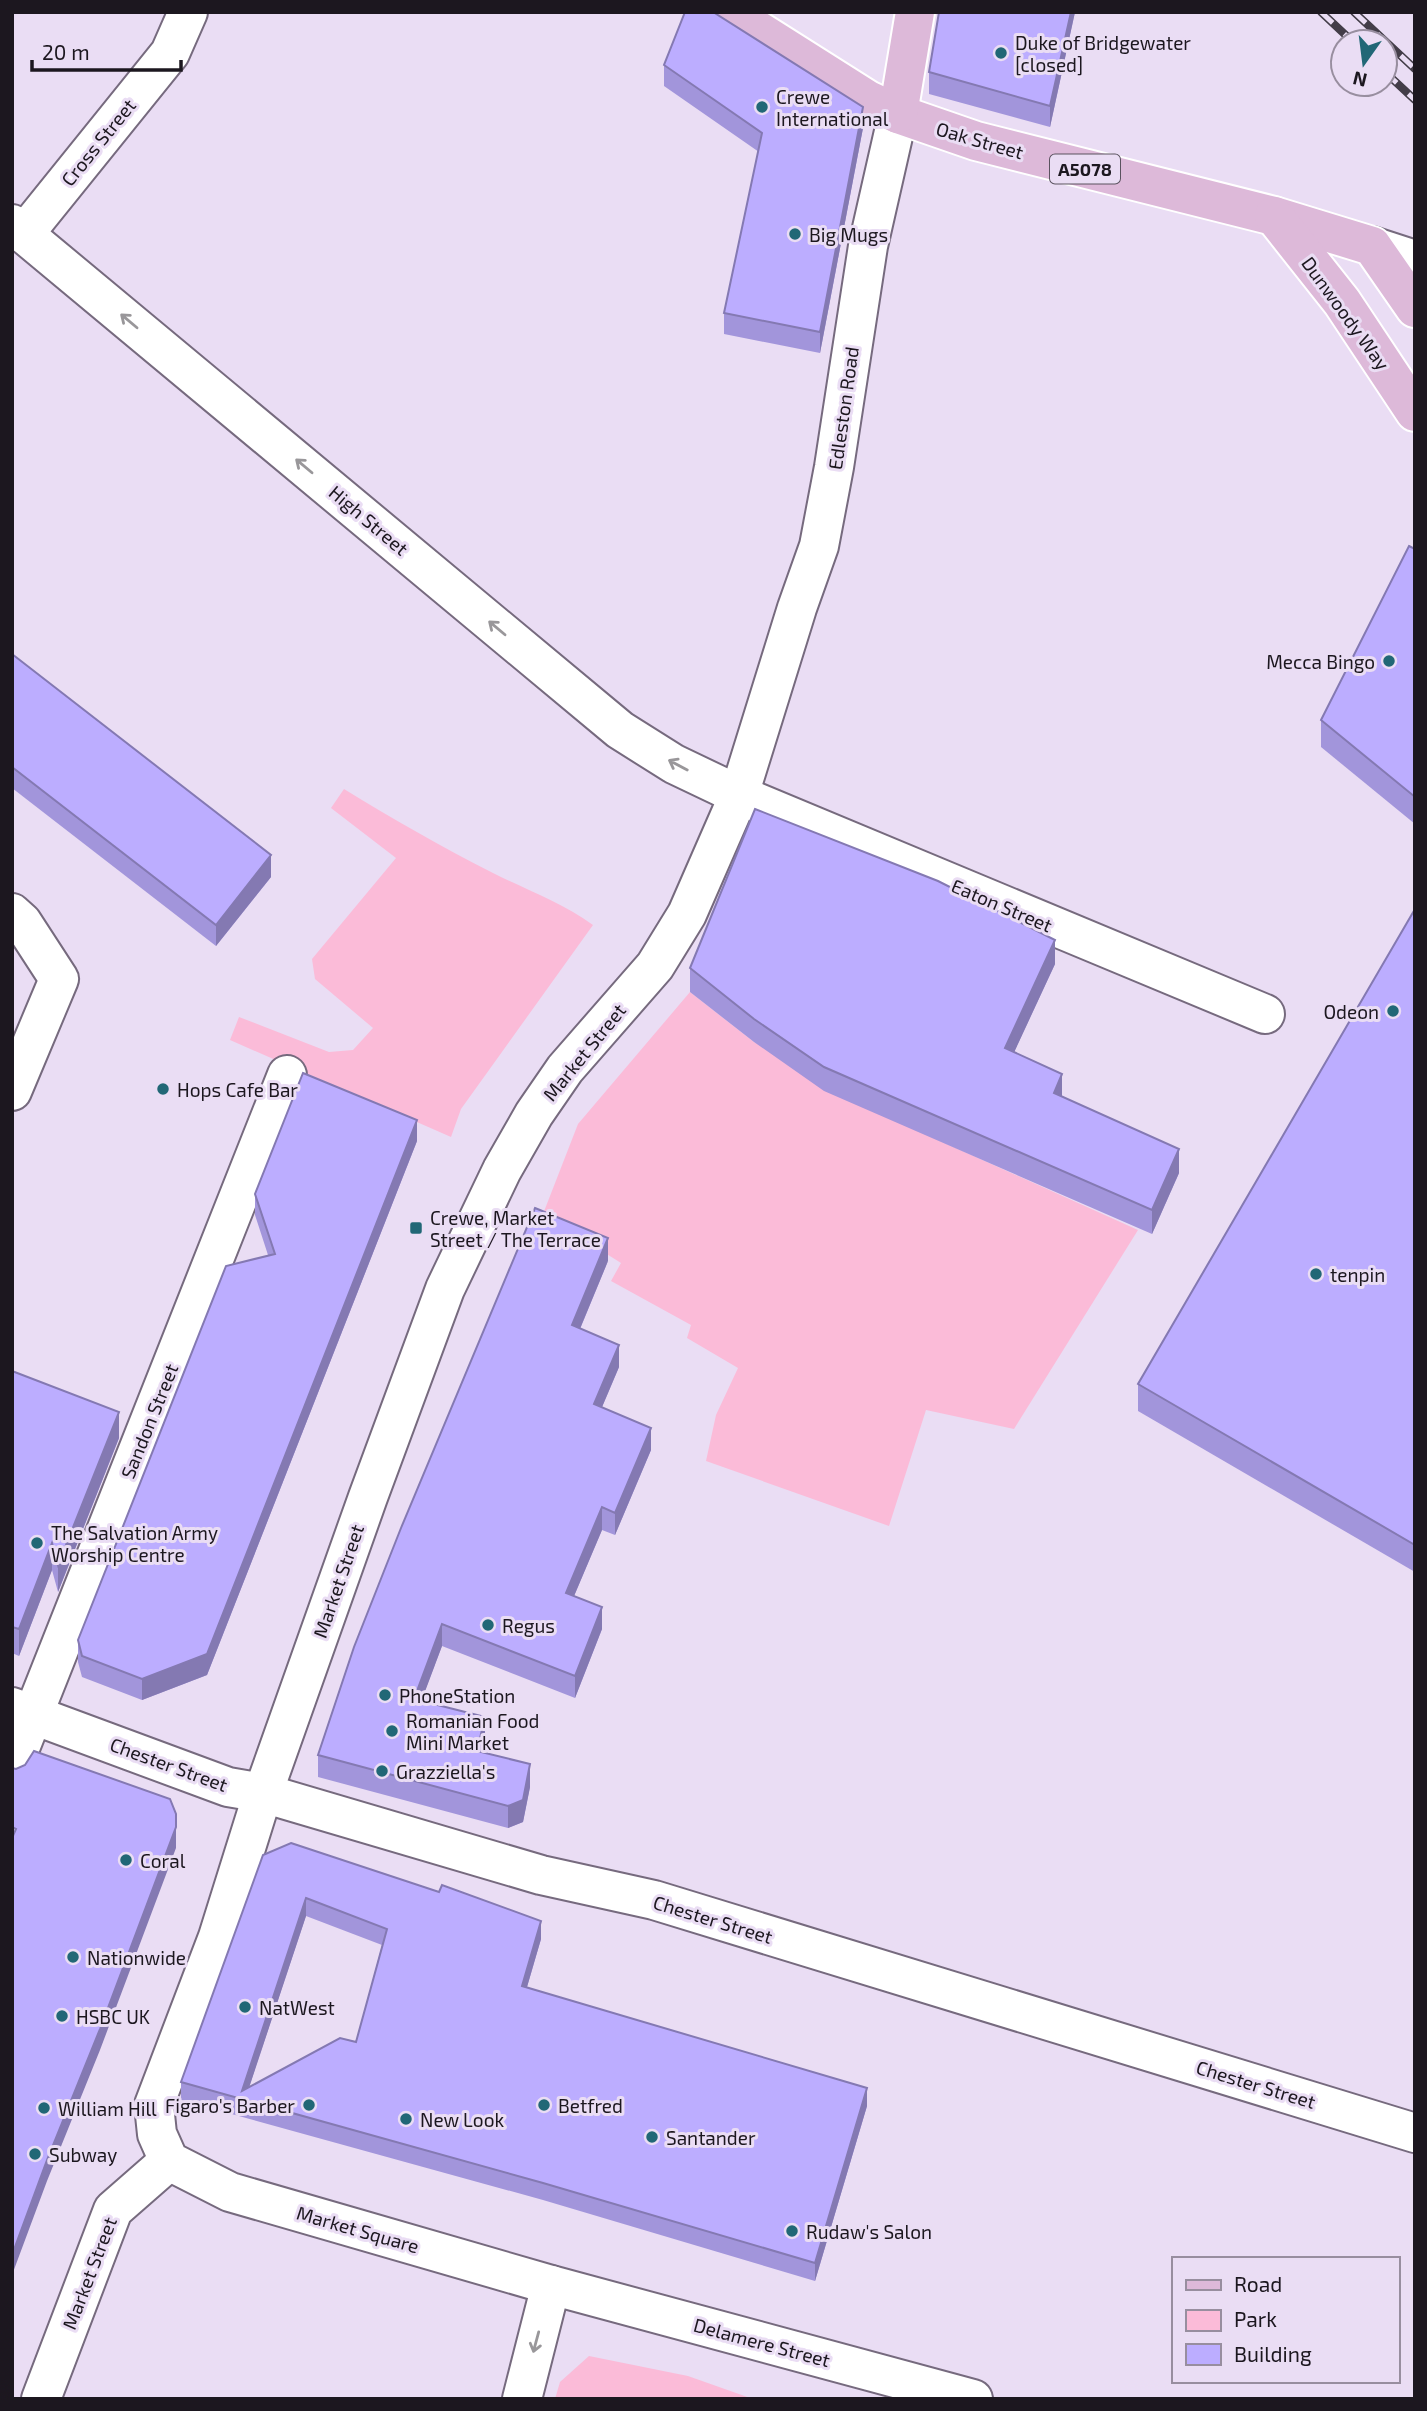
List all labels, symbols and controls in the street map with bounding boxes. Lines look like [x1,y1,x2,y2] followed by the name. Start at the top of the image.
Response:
[32,28,180,72] scale bar
[1329,28,1399,98] north arrow
[1015,31,1191,76] place label: Duke of Bridgewater [closed]
[42,39,90,64] text: 20 m
[993,45,1009,61] marker: Duke of Bridgewater [closed]
[1350,67,1369,93] text: N
[776,85,889,130] place label: Crewe International
[56,94,140,190] street label: Cross Street
[754,99,770,115] marker: Crewe International
[934,117,1026,163] street label: Oak Street
[1050,154,1120,184] road number: A5078
[809,223,888,246] place label: Big Mugs
[787,226,803,242] marker: Big Mugs
[1297,252,1395,374] street label: Dunwoody Way
[120,313,138,329] one-way arrow
[823,345,863,471] street label: Edleston Road
[295,459,313,474] one-way arrow
[325,480,413,560] street label: High Street
[489,620,507,635] one-way arrow
[1266,650,1375,673] place label: Mecca Bingo
[1381,653,1397,669] marker: Mecca Bingo
[668,758,689,772] one-way arrow
[948,873,1056,937] street label: Eaton Street
[538,999,630,1105] street label: Market Street
[1323,1000,1379,1023] place label: Odeon
[1385,1003,1401,1019] marker: Odeon
[177,1078,298,1101] place label: Hops Cafe Bar
[155,1081,171,1097] marker: Hops Cafe Bar
[430,1206,601,1251] place label: Crewe, Market Street / The Terrace
[408,1220,424,1236] marker: Crewe, Market Street / The Terrace
[1330,1263,1385,1286] place label: tenpin
[1308,1266,1324,1282] marker: tenpin
[116,1360,182,1482] street label: Sandon Street
[51,1521,218,1566] place label: The Salvation Army Worship Centre
[308,1521,368,1641] street label: Market Street
[29,1535,45,1551] marker: The Salvation Army Worship Centre
[502,1614,555,1637] place label: Regus
[480,1617,496,1633] marker: Regus
[399,1684,515,1707] place label: PhoneStation
[377,1687,393,1703] marker: PhoneStation
[406,1709,539,1754] place label: Romanian Food Mini Market
[384,1723,400,1739] marker: Romanian Food Mini Market
[107,1732,231,1796] street label: Chester Street
[396,1760,495,1783] place label: Grazziella's
[374,1763,390,1779] marker: Grazziella's
[140,1849,186,1872] place label: Coral
[118,1852,134,1868] marker: Coral
[651,1890,775,1948] street label: Chester Street
[87,1946,186,1969] place label: Nationwide
[65,1949,81,1965] marker: Nationwide
[259,1996,335,2019] place label: NatWest
[237,1999,253,2015] marker: NatWest
[76,2005,150,2028] place label: HSBC UK
[54,2008,70,2024] marker: HSBC UK
[1194,2055,1318,2113] street label: Chester Street
[165,2094,295,2117] place label: Figaro's Barber
[558,2094,623,2117] place label: Betfred
[58,2097,157,2120] place label: William Hill
[301,2097,317,2113] marker: Figaro's Barber
[536,2097,552,2113] marker: Betfred
[36,2100,52,2116] marker: William Hill
[420,2108,504,2131] place label: New Look
[398,2111,414,2127] marker: New Look
[666,2126,756,2149] place label: Santander
[644,2129,660,2145] marker: Santander
[49,2143,117,2166] place label: Subway
[27,2146,43,2162] marker: Subway
[294,2201,422,2257] street label: Market Square
[57,2214,121,2332] street label: Market Street
[806,2220,932,2243] place label: Rudaw's Salon
[784,2223,800,2239] marker: Rudaw's Salon
[1172,2257,1399,2383] legend
[1234,2271,1282,2296] text: Road
[1234,2306,1277,2331] text: Park
[691,2313,833,2371] street label: Delamere Street
[529,2330,542,2353] one-way arrow
[1234,2341,1312,2366] text: Building

